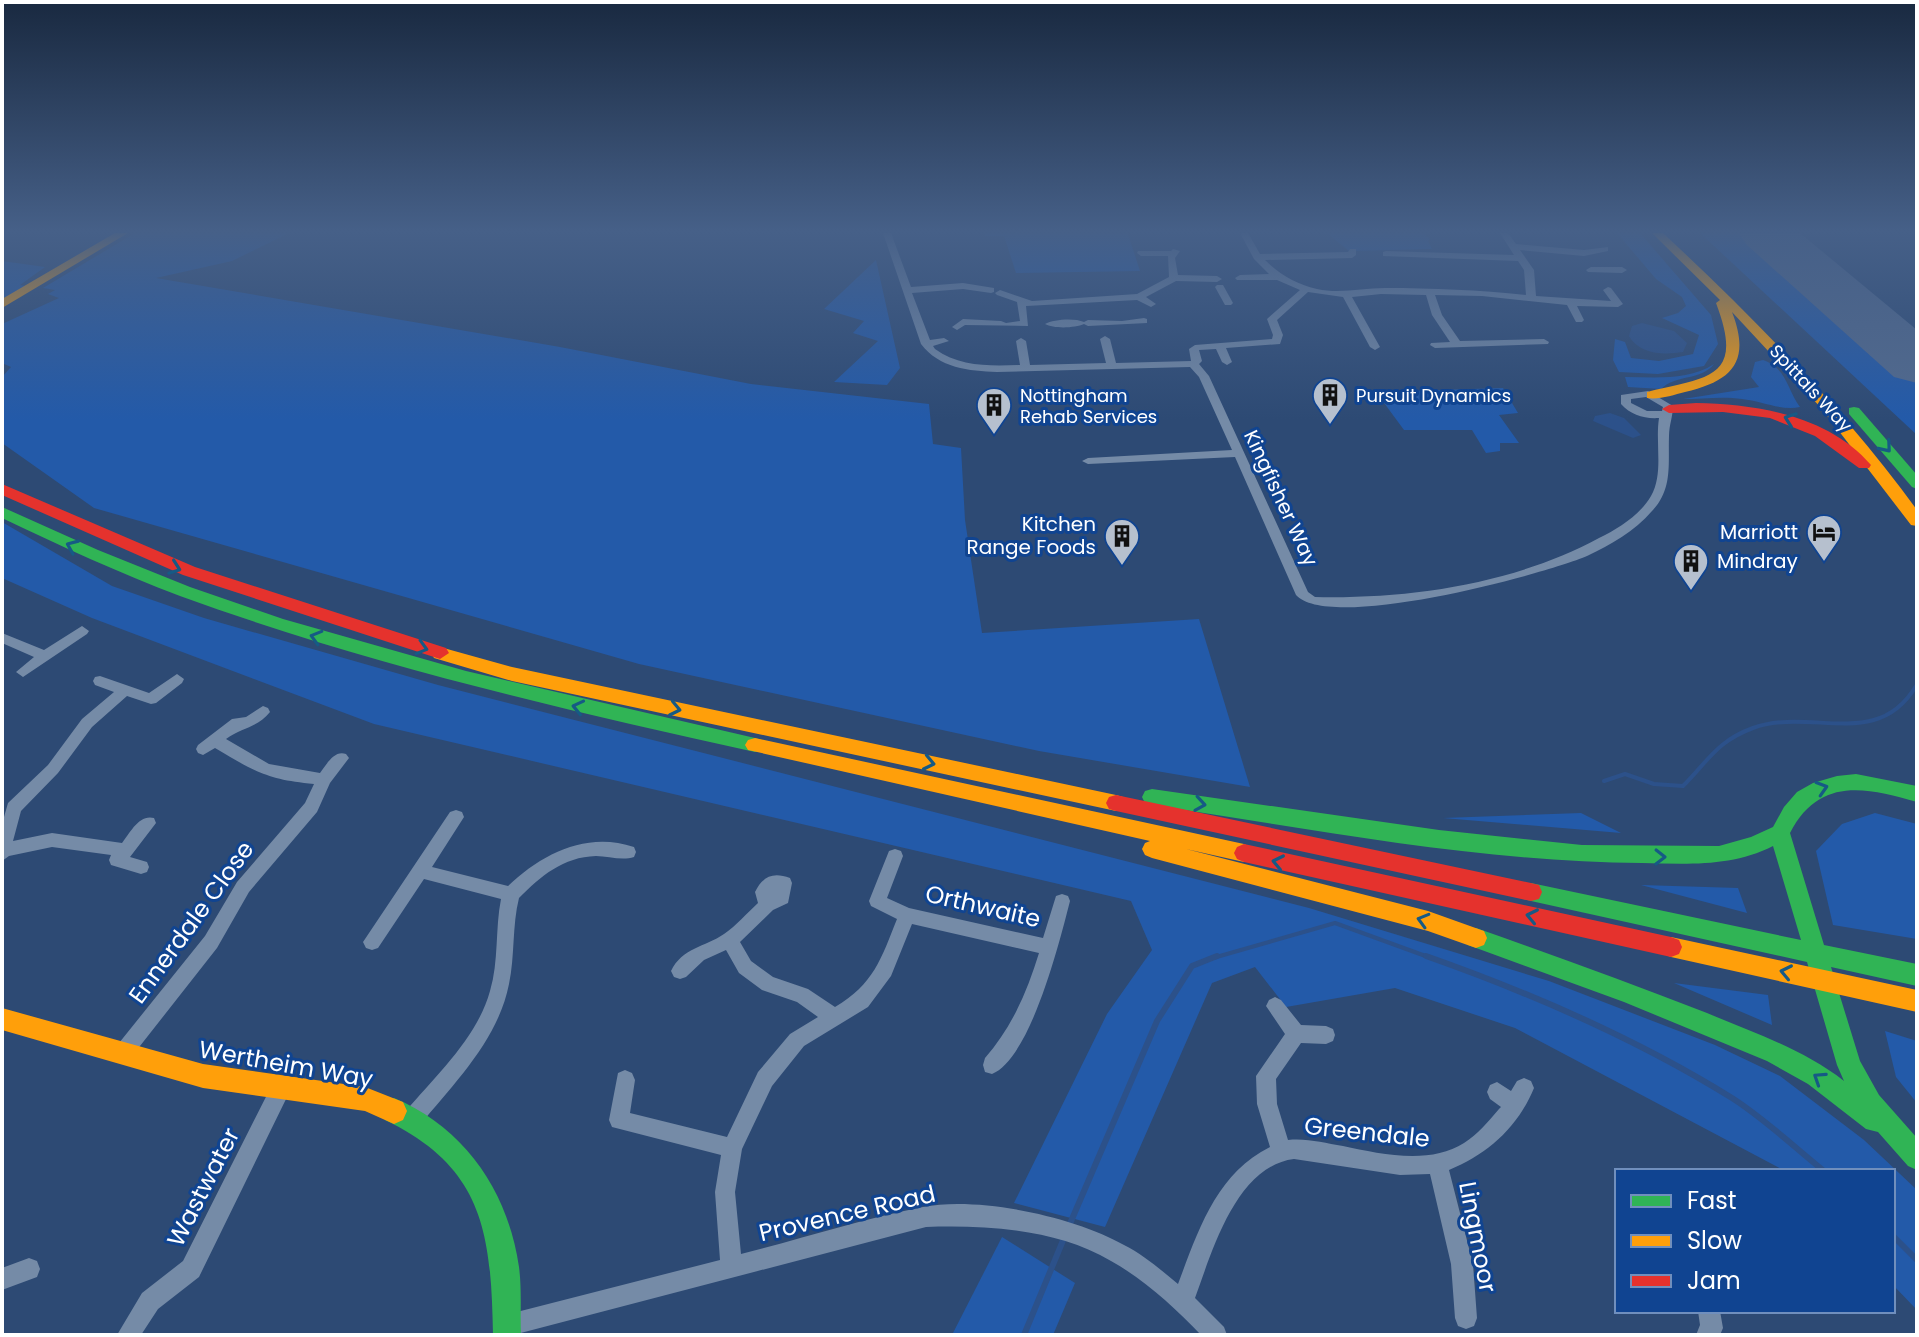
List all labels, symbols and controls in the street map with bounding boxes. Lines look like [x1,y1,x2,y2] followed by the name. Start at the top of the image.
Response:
[1764,339,1858,437] street label: Spittals Way
[1311,376,1349,426] building icon: Pursuit Dynamics
[1020,383,1157,429] place label: Nottingham Rehab Services
[1356,383,1511,408] place label: Pursuit Dynamics
[975,386,1013,436] building icon: Nottingham Rehab Services
[1784,412,1798,429] one-way arrow
[1237,425,1325,571] street label: Kingfisher Way
[1876,438,1891,452] one-way arrow
[967,510,1096,561] place label: Kitchen Range Foods
[1805,513,1843,563] hotel icon: Marriott
[1103,517,1141,567] building icon: Kitchen Range Foods
[1720,518,1798,546] place label: Marriott
[66,540,80,556] one-way arrow
[1672,542,1710,592] building icon: Mindray
[1717,547,1798,575] place label: Mindray
[167,558,181,575] one-way arrow
[309,630,323,646] one-way arrow
[415,639,428,655] one-way arrow
[572,699,585,716] one-way arrow
[667,700,681,717] one-way arrow
[922,754,935,771] one-way arrow
[1815,781,1828,797] one-way arrow
[1193,795,1207,812] one-way arrow
[121,834,261,1010] street label: Ennerdale Close
[1654,848,1667,866] one-way arrow
[1272,854,1285,871] one-way arrow
[922,877,1044,935] street label: Orthwaite
[1526,908,1539,925] one-way arrow
[1416,913,1430,929] one-way arrow
[1780,964,1793,981] one-way arrow
[196,1032,376,1096] street label: Wertheim Way
[1814,1073,1828,1088] one-way arrow
[1303,1109,1431,1155] street label: Greendale
[159,1122,247,1252] street label: Wastwater
[1615,1169,1895,1313] legend
[756,1177,938,1249] street label: Provence Road
[1451,1179,1505,1295] street label: Lingmoor
[1687,1184,1737,1217] text: Fast
[1687,1224,1742,1257] text: Slow
[1687,1264,1741,1297] text: Jam

